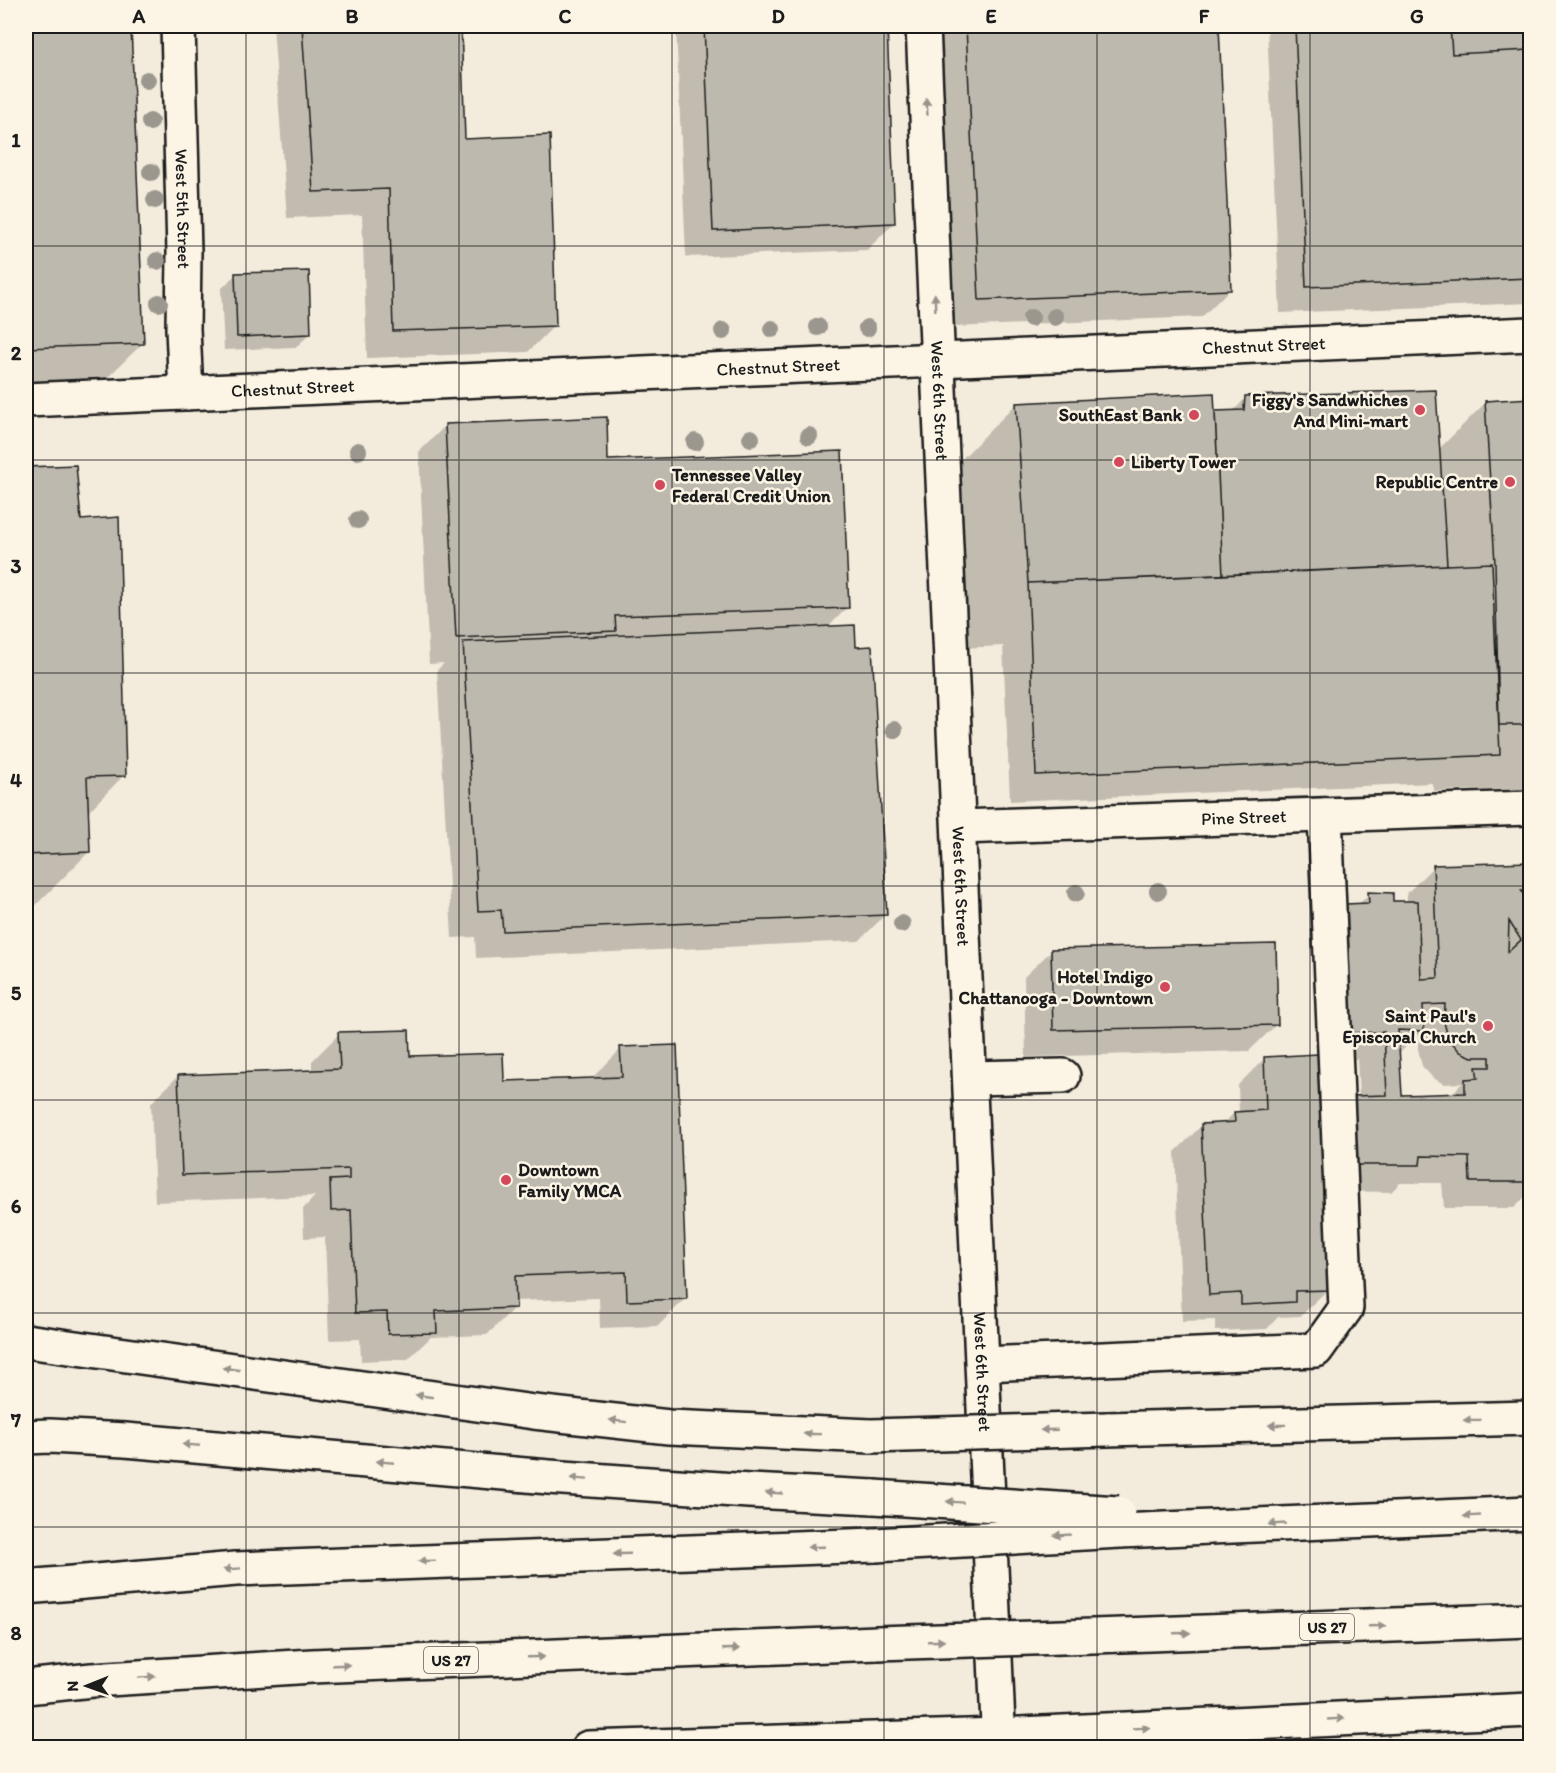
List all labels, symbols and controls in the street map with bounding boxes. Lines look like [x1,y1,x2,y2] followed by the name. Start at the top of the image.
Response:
[132,4,146,28] text: A
[346,4,359,28] text: B
[559,4,572,28] text: C
[771,4,785,28] text: D
[985,4,997,28] text: E
[1199,4,1210,28] text: F
[1410,4,1424,28] text: G
[922,97,931,116] one-way arrow
[11,128,21,152] text: 1
[170,149,195,269] street label: West 5th Street
[931,292,940,311] one-way arrow
[1202,332,1326,359] street label: Chestnut Street
[926,340,953,461] street label: West 6th Street
[11,341,22,365] text: 2
[716,353,841,381] street label: Chestnut Street
[231,375,355,402] street label: Chestnut Street
[1252,389,1408,432] place label: Figgy's Sandwhiches And Mini-mart
[1413,403,1427,417] marker: Figgy's Sandwhiches And Mini-mart
[1059,404,1183,426] place label: SouthEast Bank
[1187,408,1201,422] marker: SouthEast Bank
[1131,451,1237,473] place label: Liberty Tower
[1112,455,1126,469] marker: Liberty Tower
[671,464,831,507] place label: Tennessee Valley Federal Credit Union
[1376,471,1498,493] place label: Republic Centre
[1503,475,1517,489] marker: Republic Centre
[653,478,667,492] marker: Tennessee Valley Federal Credit Union
[11,554,22,578] text: 3
[10,768,22,792] text: 4
[1201,805,1287,830] street label: Pine Street
[947,826,975,947] street label: West 6th Street
[959,966,1153,1009] place label: Hotel Indigo Chattanooga - Downtown
[1158,980,1172,994] marker: Hotel Indigo Chattanooga - Downtown
[11,981,22,1005] text: 5
[1342,1005,1476,1048] place label: Saint Paul's Episcopal Church
[1481,1019,1495,1033] marker: Saint Paul's Episcopal Church
[518,1159,622,1202] place label: Downtown Family YMCA
[499,1173,513,1187] marker: Downtown Family YMCA
[11,1194,22,1218] text: 6
[969,1311,996,1432] street label: West 6th Street
[222,1365,241,1374] one-way arrow
[415,1392,434,1401] one-way arrow
[10,1408,21,1432] text: 7
[1463,1415,1482,1424] one-way arrow
[608,1417,627,1426] one-way arrow
[1268,1420,1287,1429] one-way arrow
[1039,1426,1058,1435] one-way arrow
[803,1430,822,1439] one-way arrow
[181,1440,200,1450] one-way arrow
[375,1457,394,1467] one-way arrow
[570,1474,589,1484] one-way arrow
[764,1488,783,1497] one-way arrow
[945,1498,964,1507] one-way arrow
[1463,1511,1482,1520] one-way arrow
[1268,1520,1287,1529] one-way arrow
[1052,1530,1071,1539] one-way arrow
[807,1543,826,1552] one-way arrow
[612,1549,631,1559] one-way arrow
[417,1556,436,1566] one-way arrow
[222,1565,241,1574] one-way arrow
[1300,1614,1354,1640] road number: US 27
[11,1621,22,1645] text: 8
[1367,1621,1386,1630] one-way arrow
[1172,1629,1191,1638] one-way arrow
[926,1636,945,1646] one-way arrow
[721,1644,740,1653] one-way arrow
[424,1647,478,1673] road number: US 27
[527,1652,546,1661] one-way arrow
[57,1656,117,1716] north arrow
[332,1660,351,1669] one-way arrow
[137,1672,156,1682] one-way arrow
[63,1681,82,1692] text: N
[1327,1715,1346,1724] one-way arrow
[1132,1724,1151,1733] one-way arrow

